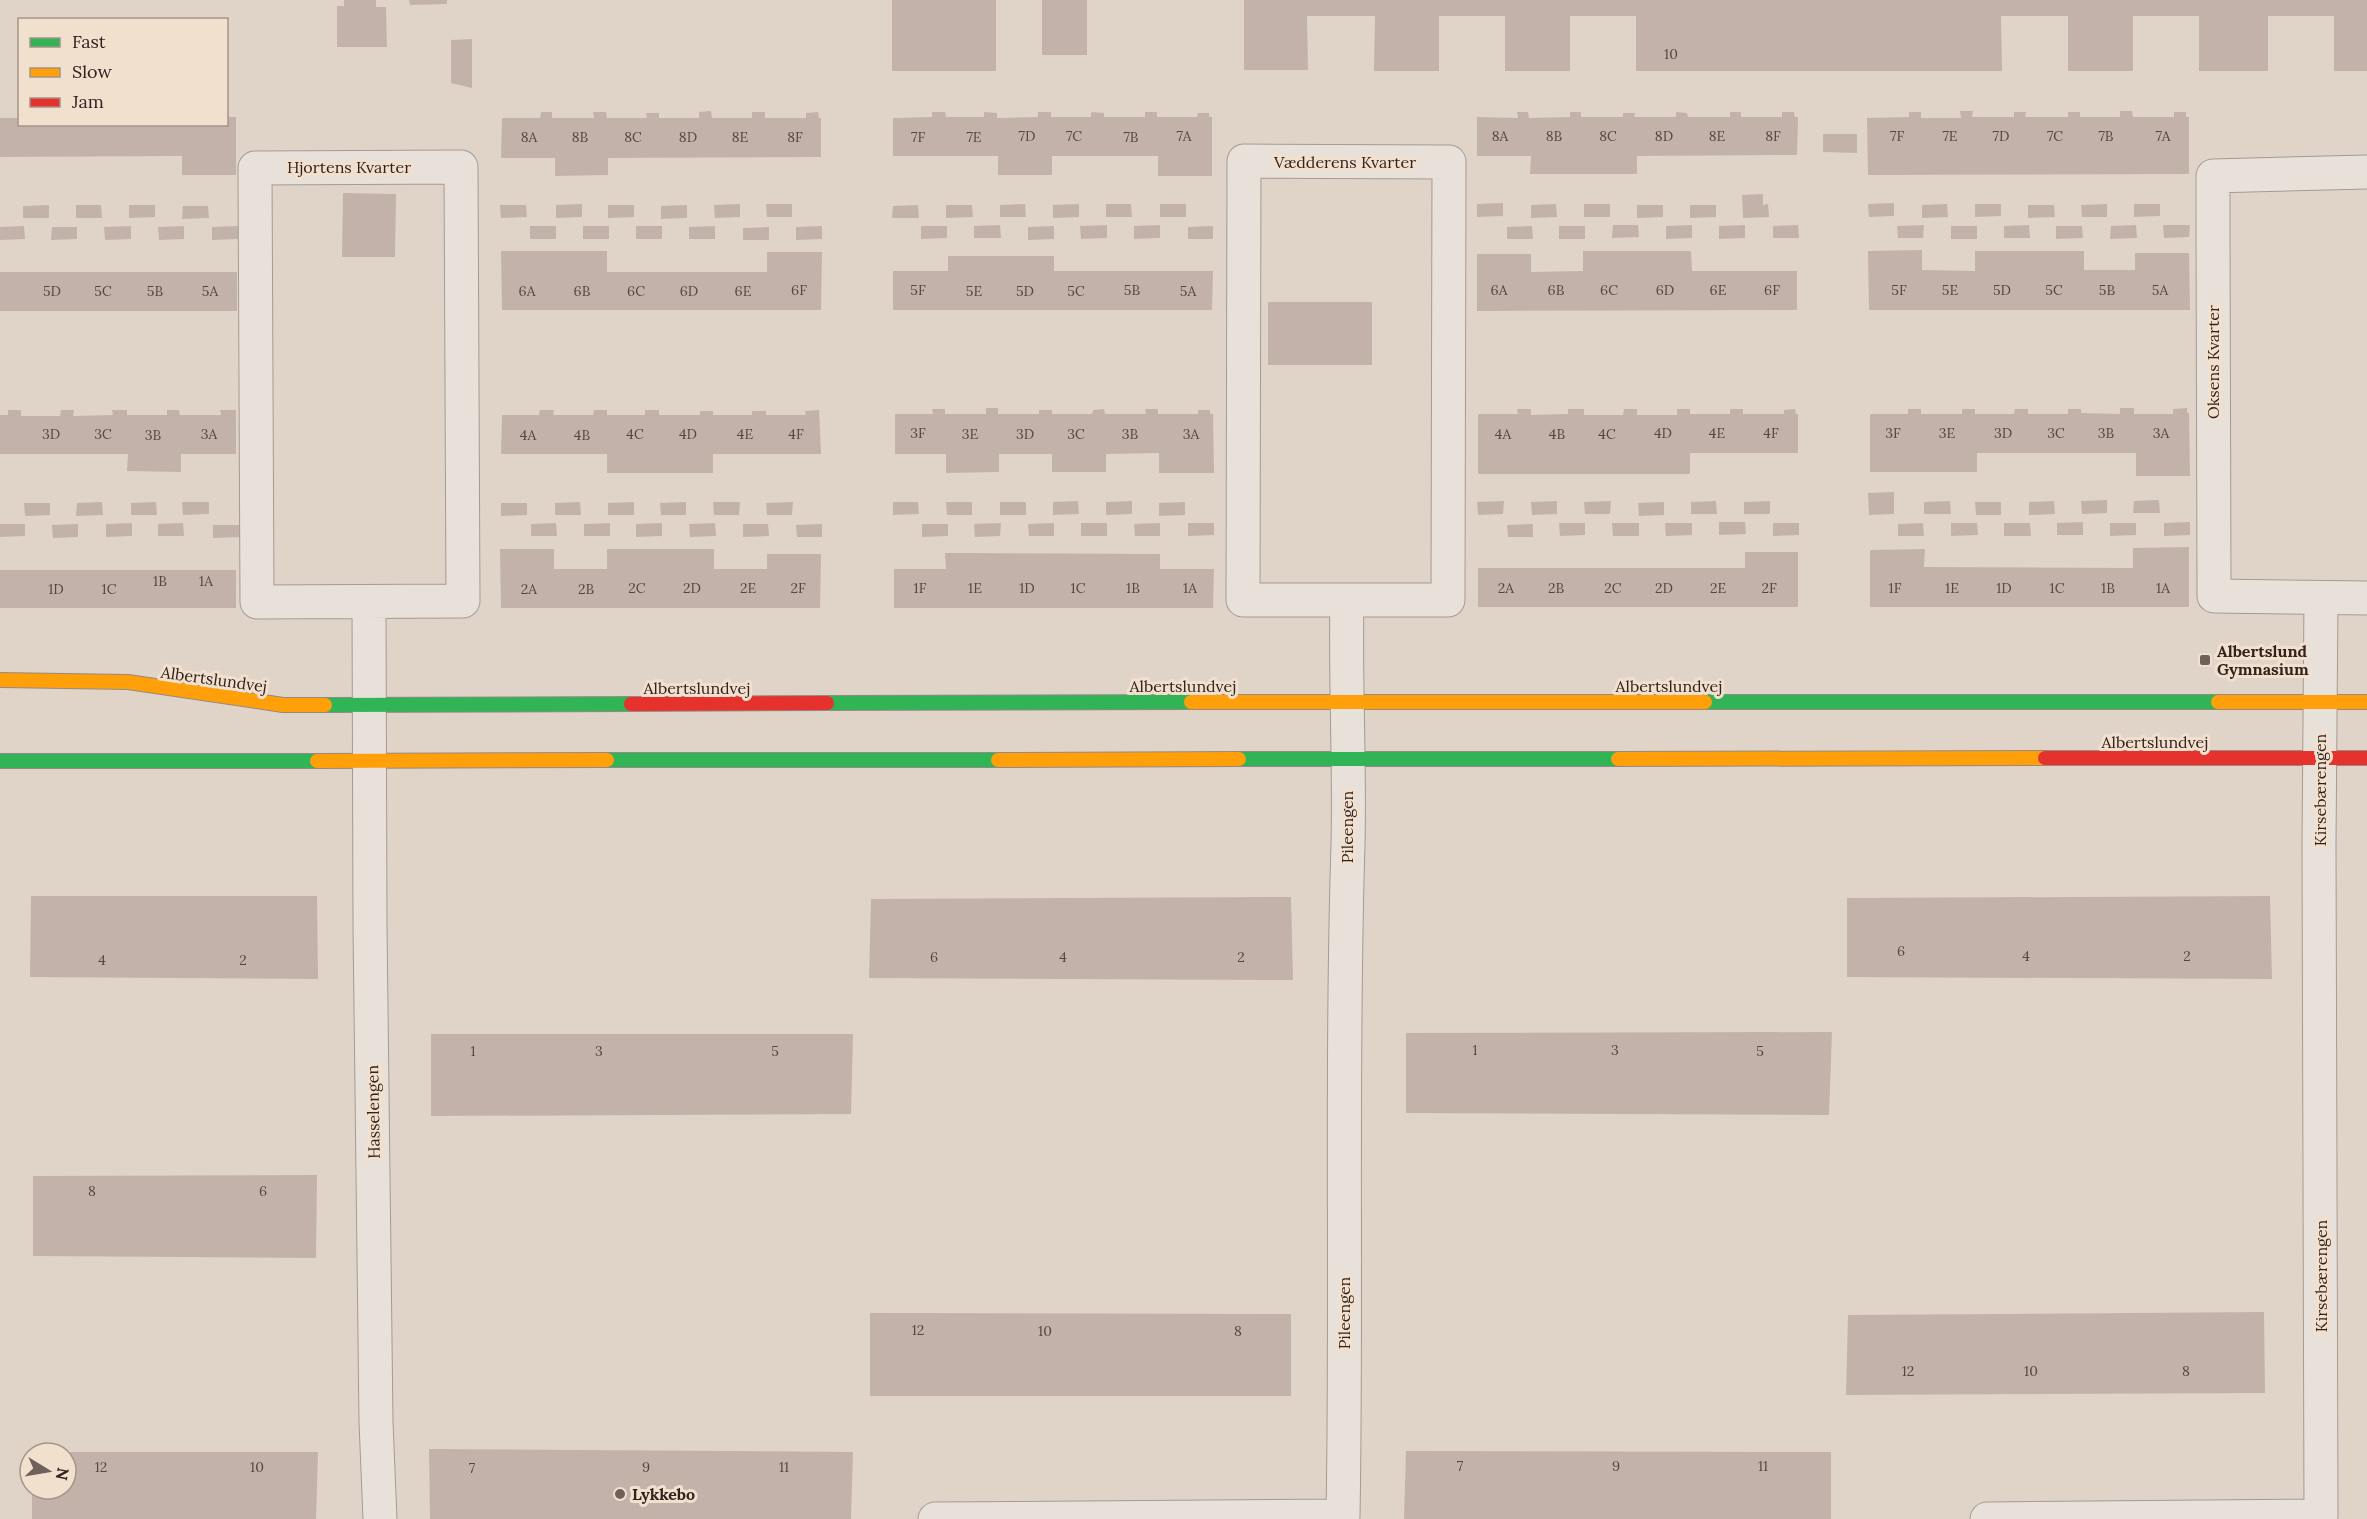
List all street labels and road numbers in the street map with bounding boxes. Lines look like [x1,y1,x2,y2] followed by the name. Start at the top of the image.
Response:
[1273,152,1416,172] street label: Vædderens Kvarter
[287,157,411,177] street label: Hjortens Kvarter
[2203,305,2223,419] street label: Oksens Kvarter
[159,662,268,696] street label: Albertslundvej
[1129,676,1236,696] street label: Albertslundvej
[1615,676,1722,696] street label: Albertslundvej
[643,678,750,698] street label: Albertslundvej
[2101,732,2208,752] street label: Albertslundvej
[2310,733,2330,846] street label: Kirsebærengen
[1337,790,1357,863] street label: Pileengen
[362,1065,384,1159] street label: Hasselengen
[2311,1219,2331,1332] street label: Kirsebærengen
[1334,1276,1354,1349] street label: Pileengen

